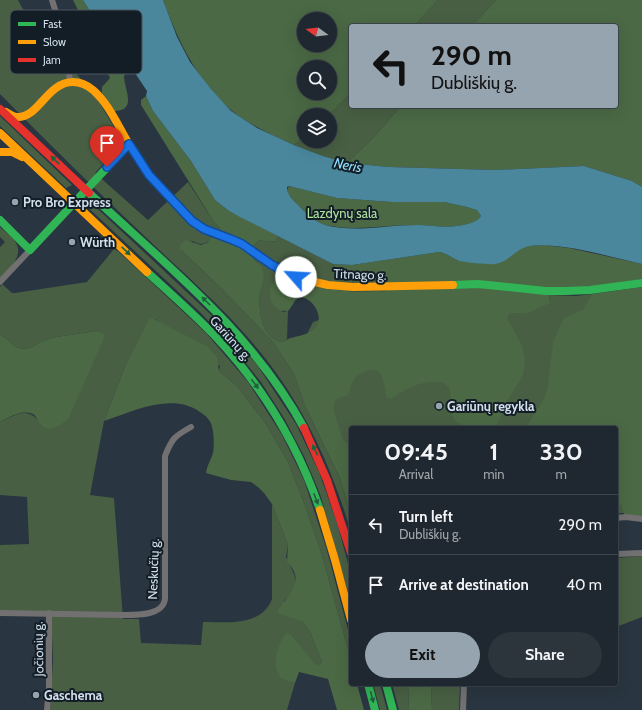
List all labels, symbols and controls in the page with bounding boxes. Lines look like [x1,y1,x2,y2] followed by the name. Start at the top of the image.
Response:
[10,10,142,74] legend
[297,12,337,52] north arrow
[297,12,337,148] map controls
[43,17,62,31] text: Fast
[43,35,66,49] text: Slow
[431,38,512,72] text: 290 m
[365,40,417,92] icon: left
[42,53,61,67] text: Jam
[297,60,337,100] button: search
[431,72,517,94] text: Dubliškių g.
[297,108,337,148] button: layers
[90,126,124,167] pin
[96,132,118,154] icon: arrive
[332,153,364,177] water label: Neris
[50,155,60,165] one-way arrow
[23,194,111,210] place label: Pro Bro Express
[10,197,20,207] marker: Pro Bro Express
[307,205,378,221] park label: Lazdynų sala
[80,234,115,250] place label: Würth
[67,237,77,247] marker: Würth
[121,246,131,256] one-way arrow
[275,256,317,298] position arrow
[333,265,387,283] street label: Titnago g.
[201,296,211,306] one-way arrow
[207,312,255,364] street label: Gariūnų g.
[251,379,259,390] one-way arrow
[447,398,535,414] place label: Gariūnų regykla
[434,401,444,411] marker: Gariūnų regykla
[384,437,448,466] text: 09:45
[489,437,498,466] text: 1
[540,437,583,466] text: 330
[312,445,318,456] one-way arrow
[399,466,433,482] text: Arrival
[483,466,505,482] text: min
[556,466,567,482] text: m
[313,493,319,505] one-way arrow
[399,508,453,526] text: Turn left
[365,514,387,536] icon: left
[559,516,602,534] text: 290 m
[399,526,461,542] text: Dubliškių g.
[144,538,162,600] street label: Neskučių g.
[365,574,387,596] icon: arrive
[399,576,529,594] text: Arrive at destination
[566,576,602,594] text: 40 m
[30,621,46,678] street label: Jočionių g.
[365,632,480,678] button: Exit
[488,632,602,678] button: Share
[44,687,103,703] place label: Gaschema
[31,690,41,700] marker: Gaschema
[369,691,375,703] one-way arrow

